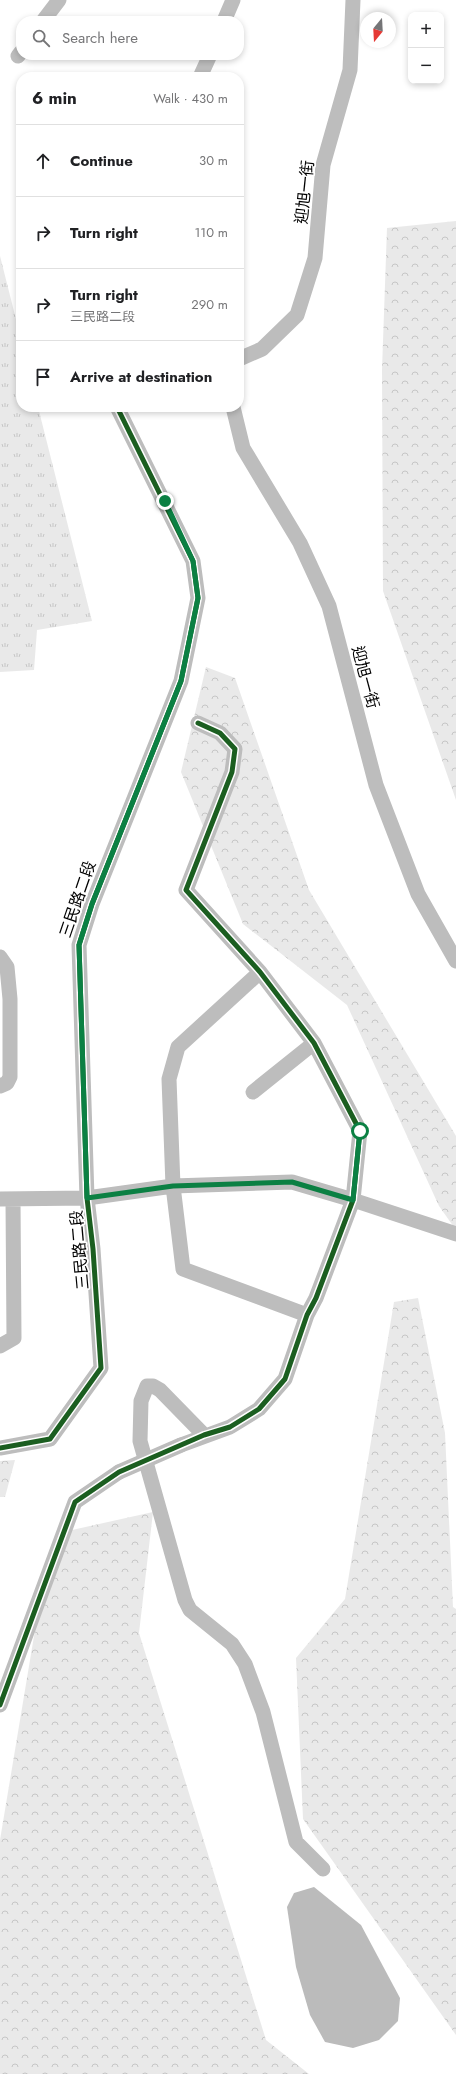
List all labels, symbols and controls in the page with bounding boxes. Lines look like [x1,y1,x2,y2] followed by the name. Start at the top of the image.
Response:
[360,12,396,48] north arrow
[408,12,444,84] map controls
[408,12,444,48] button: +
[16,16,244,60] search box
[30,27,52,49] icon: search
[62,27,138,49] text: Search here
[408,48,444,84] button: −
[32,86,77,110] text: 6 min
[153,89,228,108] text: Walk · 430 m
[32,150,54,172] icon: ahead
[70,150,133,172] text: Continue
[199,151,228,170] text: 30 m
[290,159,319,225] street label: 迎旭一街
[32,222,54,244] icon: right
[70,222,138,244] text: Turn right
[194,223,228,242] text: 110 m
[70,284,138,306] text: Turn right
[32,294,54,316] icon: right
[191,295,228,314] text: 290 m
[70,307,135,326] text: 三民路二段
[32,366,54,388] icon: arrive
[70,366,212,388] text: Arrive at destination
[156,492,174,510] route end
[346,643,385,711] street label: 迎旭一街
[54,858,101,941] street label: 三民路二段
[351,1122,369,1140] route start
[65,1209,94,1291] street label: 三民路二段

